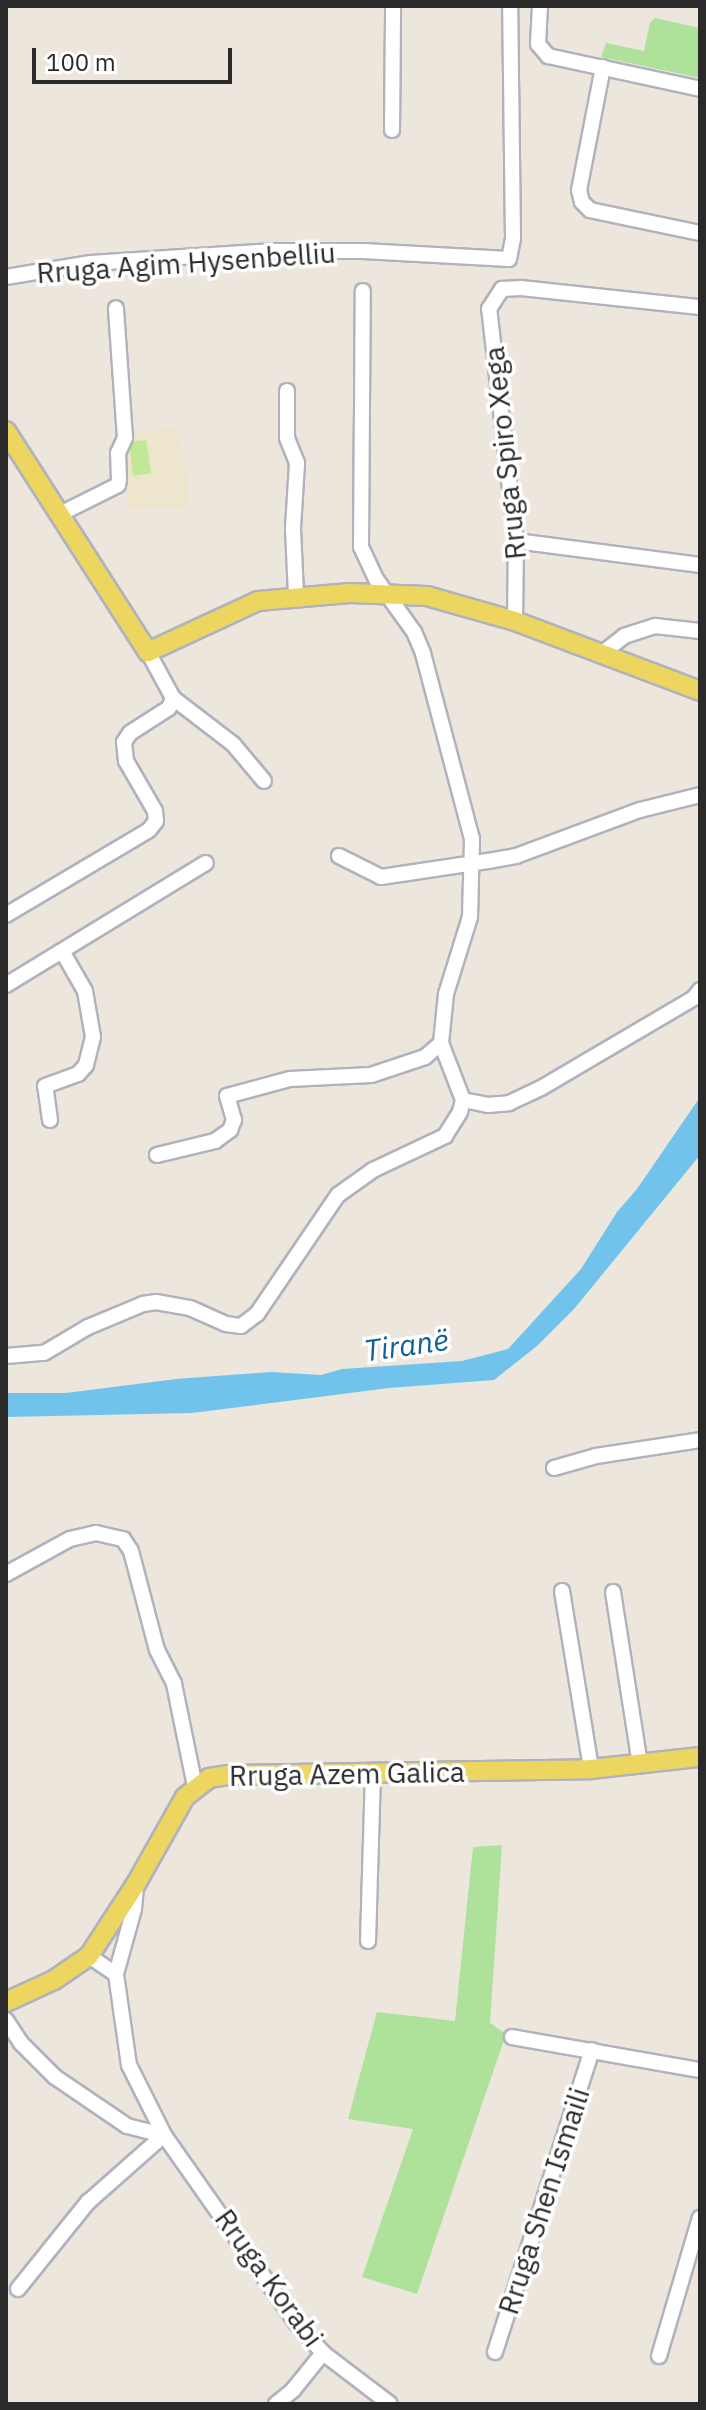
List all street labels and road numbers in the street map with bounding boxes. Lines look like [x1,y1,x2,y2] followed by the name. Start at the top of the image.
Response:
[36,236,336,290] street label: Rruga Agim Hysenbelliu
[477,345,533,561] street label: Rruga Spiro Xega
[229,1755,465,1793] street label: Rruga Azem Galica
[492,2083,596,2319] street label: Rruga Shen Ismaili
[208,2203,330,2353] street label: Rruga Korabi

